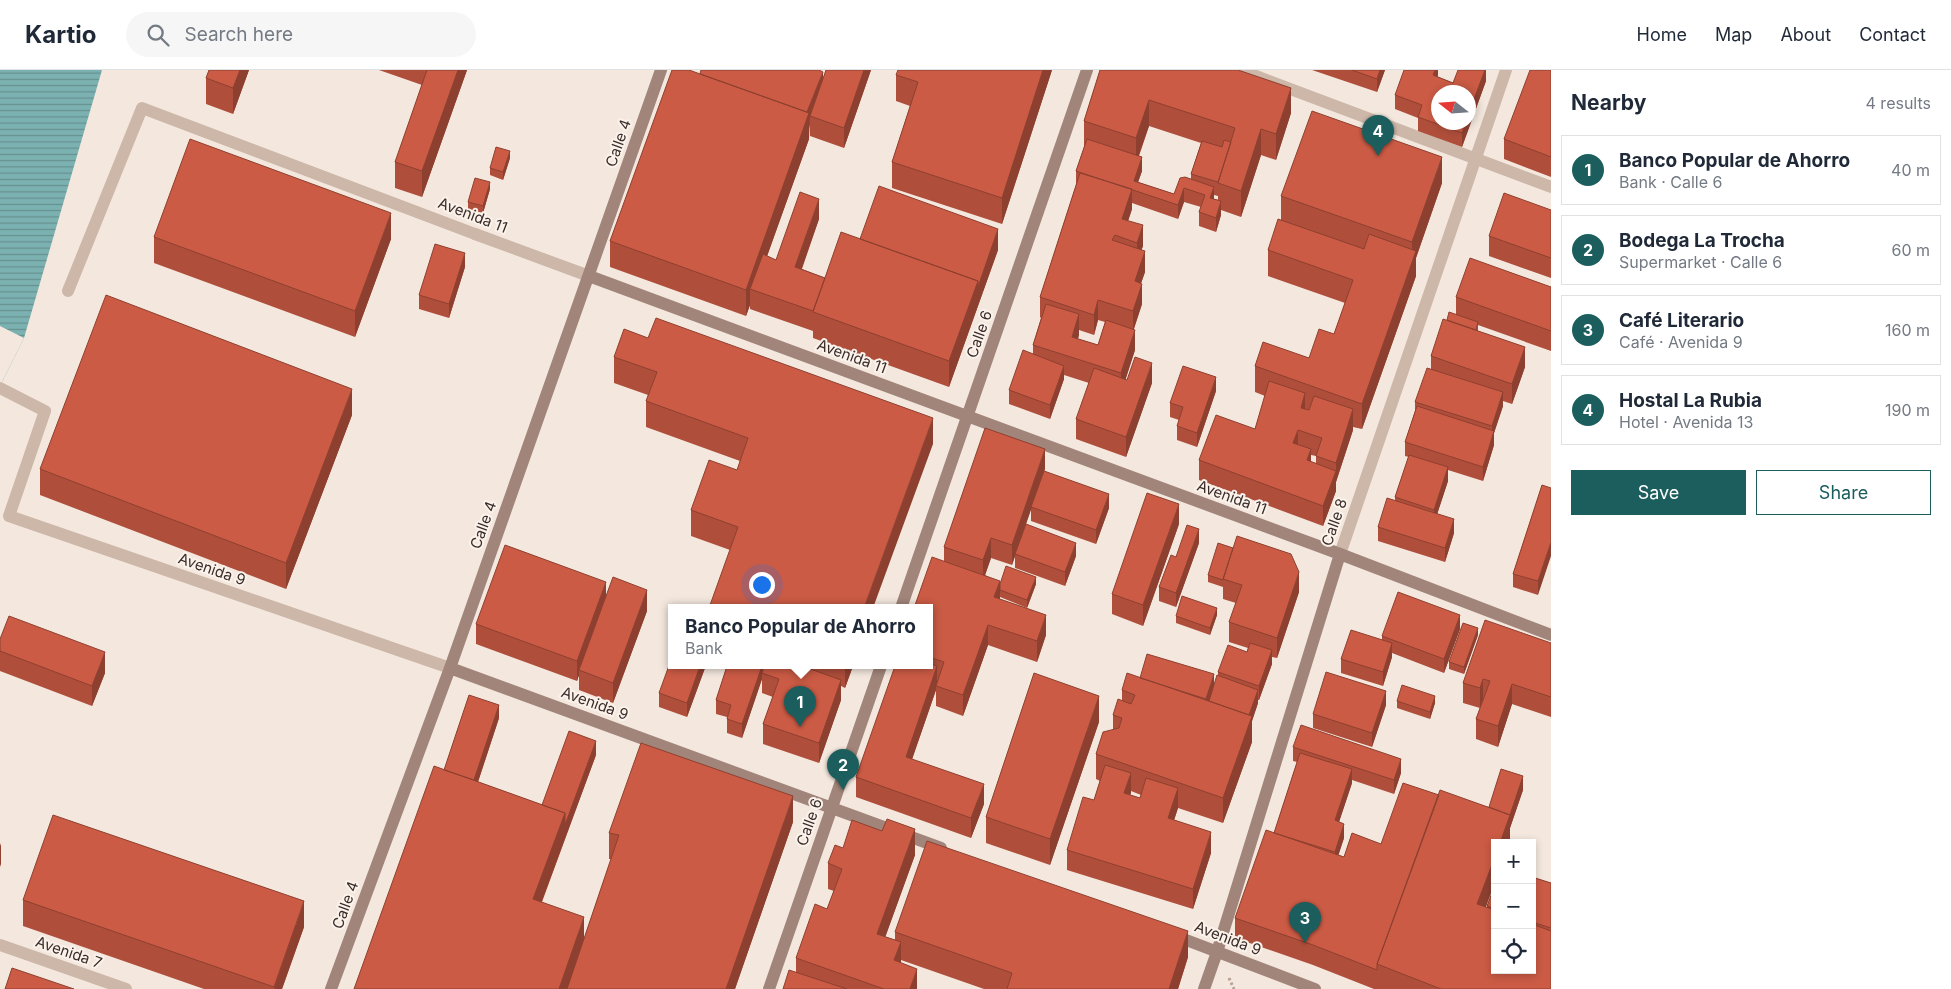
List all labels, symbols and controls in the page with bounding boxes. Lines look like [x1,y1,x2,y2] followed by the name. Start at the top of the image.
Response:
[126,12,476,57] search box
[25,20,96,49] text: Kartio
[144,21,172,49] icon: search
[184,23,293,46] text: Search here
[1637,24,1687,45] text: Home
[1715,24,1752,45] text: Map
[1780,24,1831,45] text: About
[1859,24,1926,45] text: Contact
[1431,85,1476,130] north arrow
[1571,90,1646,115] text: Nearby
[1866,93,1931,113] text: 4 results
[1362,115,1394,156] pin: 4
[601,117,635,169] street label: Calle 4
[1619,149,1850,172] text: Banco Popular de Ahorro
[1585,160,1591,180] text: 1
[1891,160,1930,180] text: 40 m
[1619,172,1722,192] text: Bank · Calle 6
[436,193,510,237] street label: Avenida 11
[1619,229,1785,252] text: Bodega La Trocha
[1583,240,1593,260] text: 2
[1891,240,1930,260] text: 60 m
[1619,252,1782,272] text: Supermarket · Calle 6
[962,308,996,360] street label: Calle 6
[1619,309,1744,332] text: Café Literario
[1583,320,1593,340] text: 3
[1885,320,1930,340] text: 160 m
[1619,332,1743,352] text: Café · Avenida 9
[815,335,889,377] street label: Avenida 11
[1619,389,1762,412] text: Hostal La Rubia
[1583,400,1593,420] text: 4
[1885,400,1930,420] text: 190 m
[1619,412,1753,432] text: Hotel · Avenida 13
[1571,470,1746,515] button: Save
[1756,470,1931,515] button: Share
[1195,476,1269,518] street label: Avenida 11
[1317,496,1351,548] street label: Calle 8
[466,499,500,551] street label: Calle 4
[176,549,248,589] street label: Avenida 9
[749,572,775,598] your location
[668,604,933,669] popup
[685,615,916,638] text: Banco Popular de Ahorro
[685,638,723,658] text: Bank
[559,682,631,724] street label: Avenida 9
[784,686,816,727] pin: 1
[827,749,859,790] pin: 2
[792,796,826,848] street label: Calle 6
[1491,839,1536,974] map controls
[1491,839,1536,884] button: +
[328,879,362,931] street label: Calle 4
[1491,884,1536,929] button: −
[1289,902,1321,943] pin: 3
[1192,917,1264,959] street label: Avenida 9
[1491,929,1536,974] button: locate
[33,932,105,972] street label: Avenida 7

